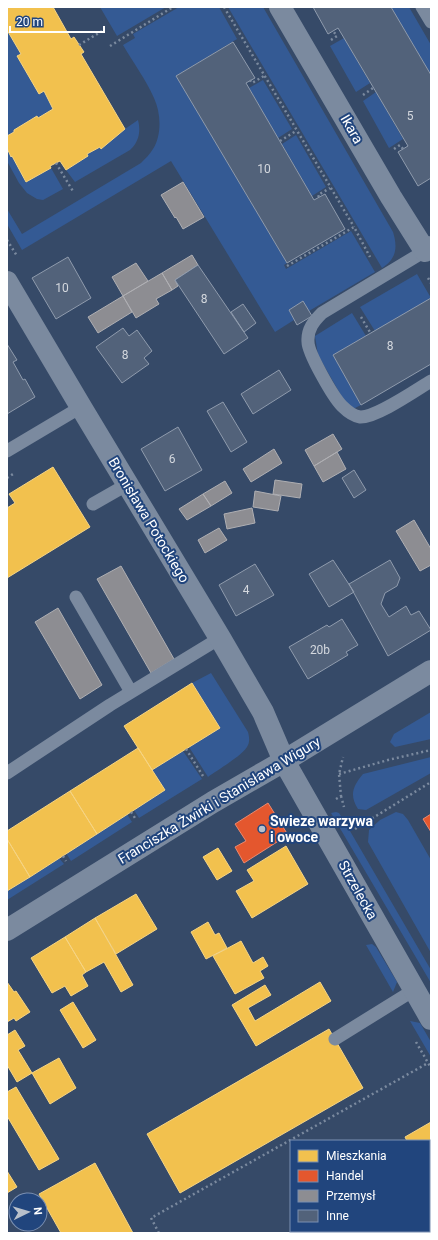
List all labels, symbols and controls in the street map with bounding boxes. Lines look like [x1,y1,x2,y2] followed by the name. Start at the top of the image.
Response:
[10,8,104,34] scale bar
[16,15,43,29] text: 20 m
[407,109,414,123] house number: 5
[337,112,367,146] street label: Ikara
[257,162,271,176] house number: 10
[55,281,69,295] house number: 10
[201,292,208,306] house number: 8
[387,339,394,353] house number: 8
[122,348,129,362] house number: 8
[169,452,176,466] house number: 6
[105,455,193,585] street label: Bronisława Potockiego
[243,583,250,597] house number: 4
[310,643,330,657] house number: 20b
[115,733,323,867] street label: Franciszka Żwirki i Stanisława Wigury
[270,813,374,845] place label: Swieze warzywa i owoce
[257,824,267,834] marker: Swieze warzywa i owoce
[335,858,381,922] street label: Strzelecka
[290,1140,430,1232] legend
[326,1149,387,1163] text: Mieszkania
[326,1169,364,1183] text: Handel
[326,1189,376,1203] text: Przemysł
[8,1192,48,1232] north arrow
[31,1207,44,1216] text: N
[326,1209,349,1223] text: Inne

